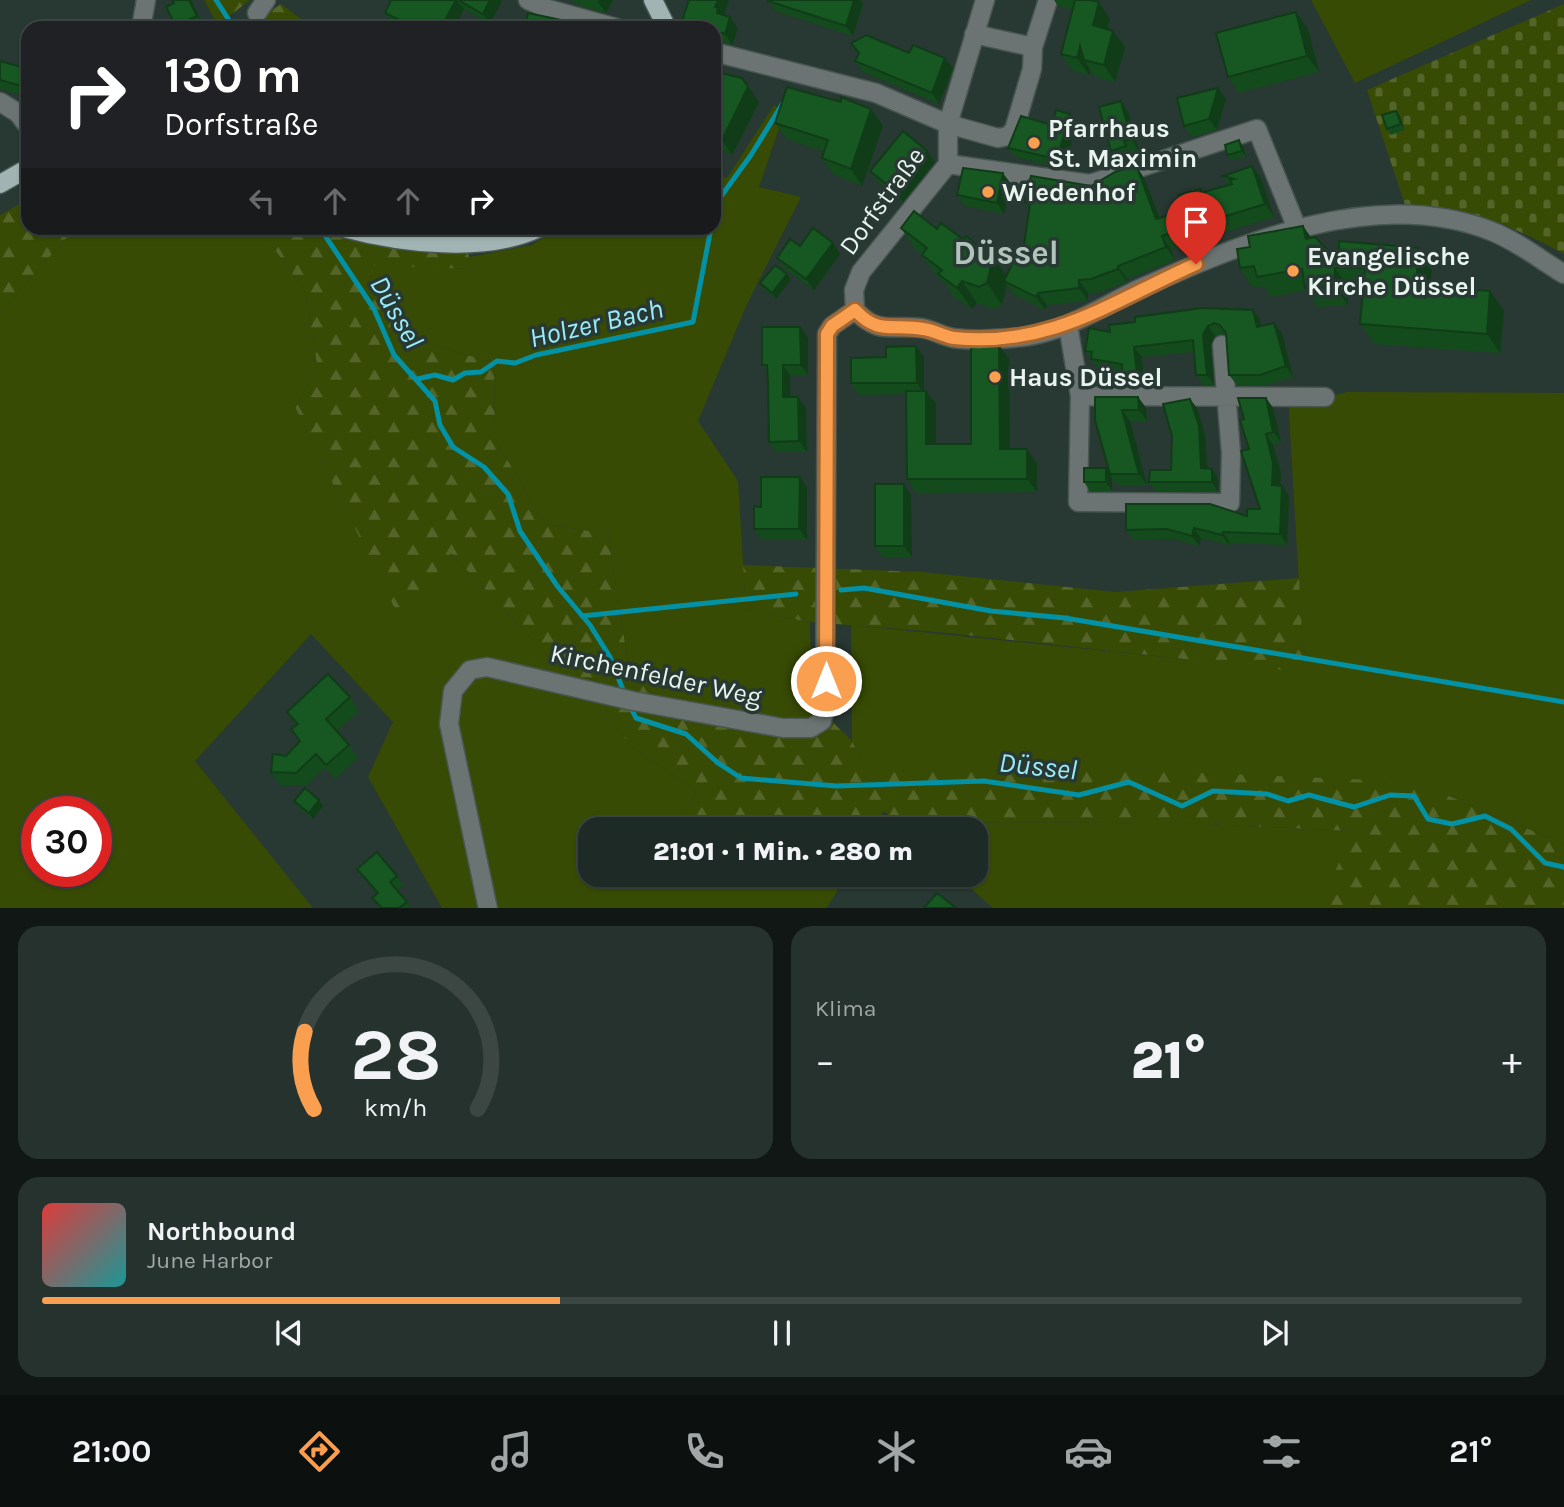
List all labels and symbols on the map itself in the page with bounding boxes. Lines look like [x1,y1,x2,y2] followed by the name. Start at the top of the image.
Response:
[1048,113,1197,174] place label: Pfarrhaus St. Maximin
[1026,135,1042,151] marker: Pfarrhaus St. Maximin
[833,141,931,261] street label: Dorfstraße
[1002,177,1136,208] place label: Wiedenhof
[980,184,996,200] marker: Wiedenhof
[1166,192,1226,264] pin
[953,234,1059,272] district label: Düssel
[1307,241,1476,302] place label: Evangelische Kirche Düssel
[1285,263,1301,279] marker: Evangelische Kirche Düssel
[363,270,431,354] water label: Düssel
[526,292,666,354] water label: Holzer Bach
[1009,362,1162,393] place label: Haus Düssel
[987,369,1003,385] marker: Haus Düssel
[547,637,765,713] street label: Kirchenfelder Weg
[789,644,863,718] position arrow
[997,745,1079,787] water label: Düssel
[21,796,112,887] speed limit sign: 30

